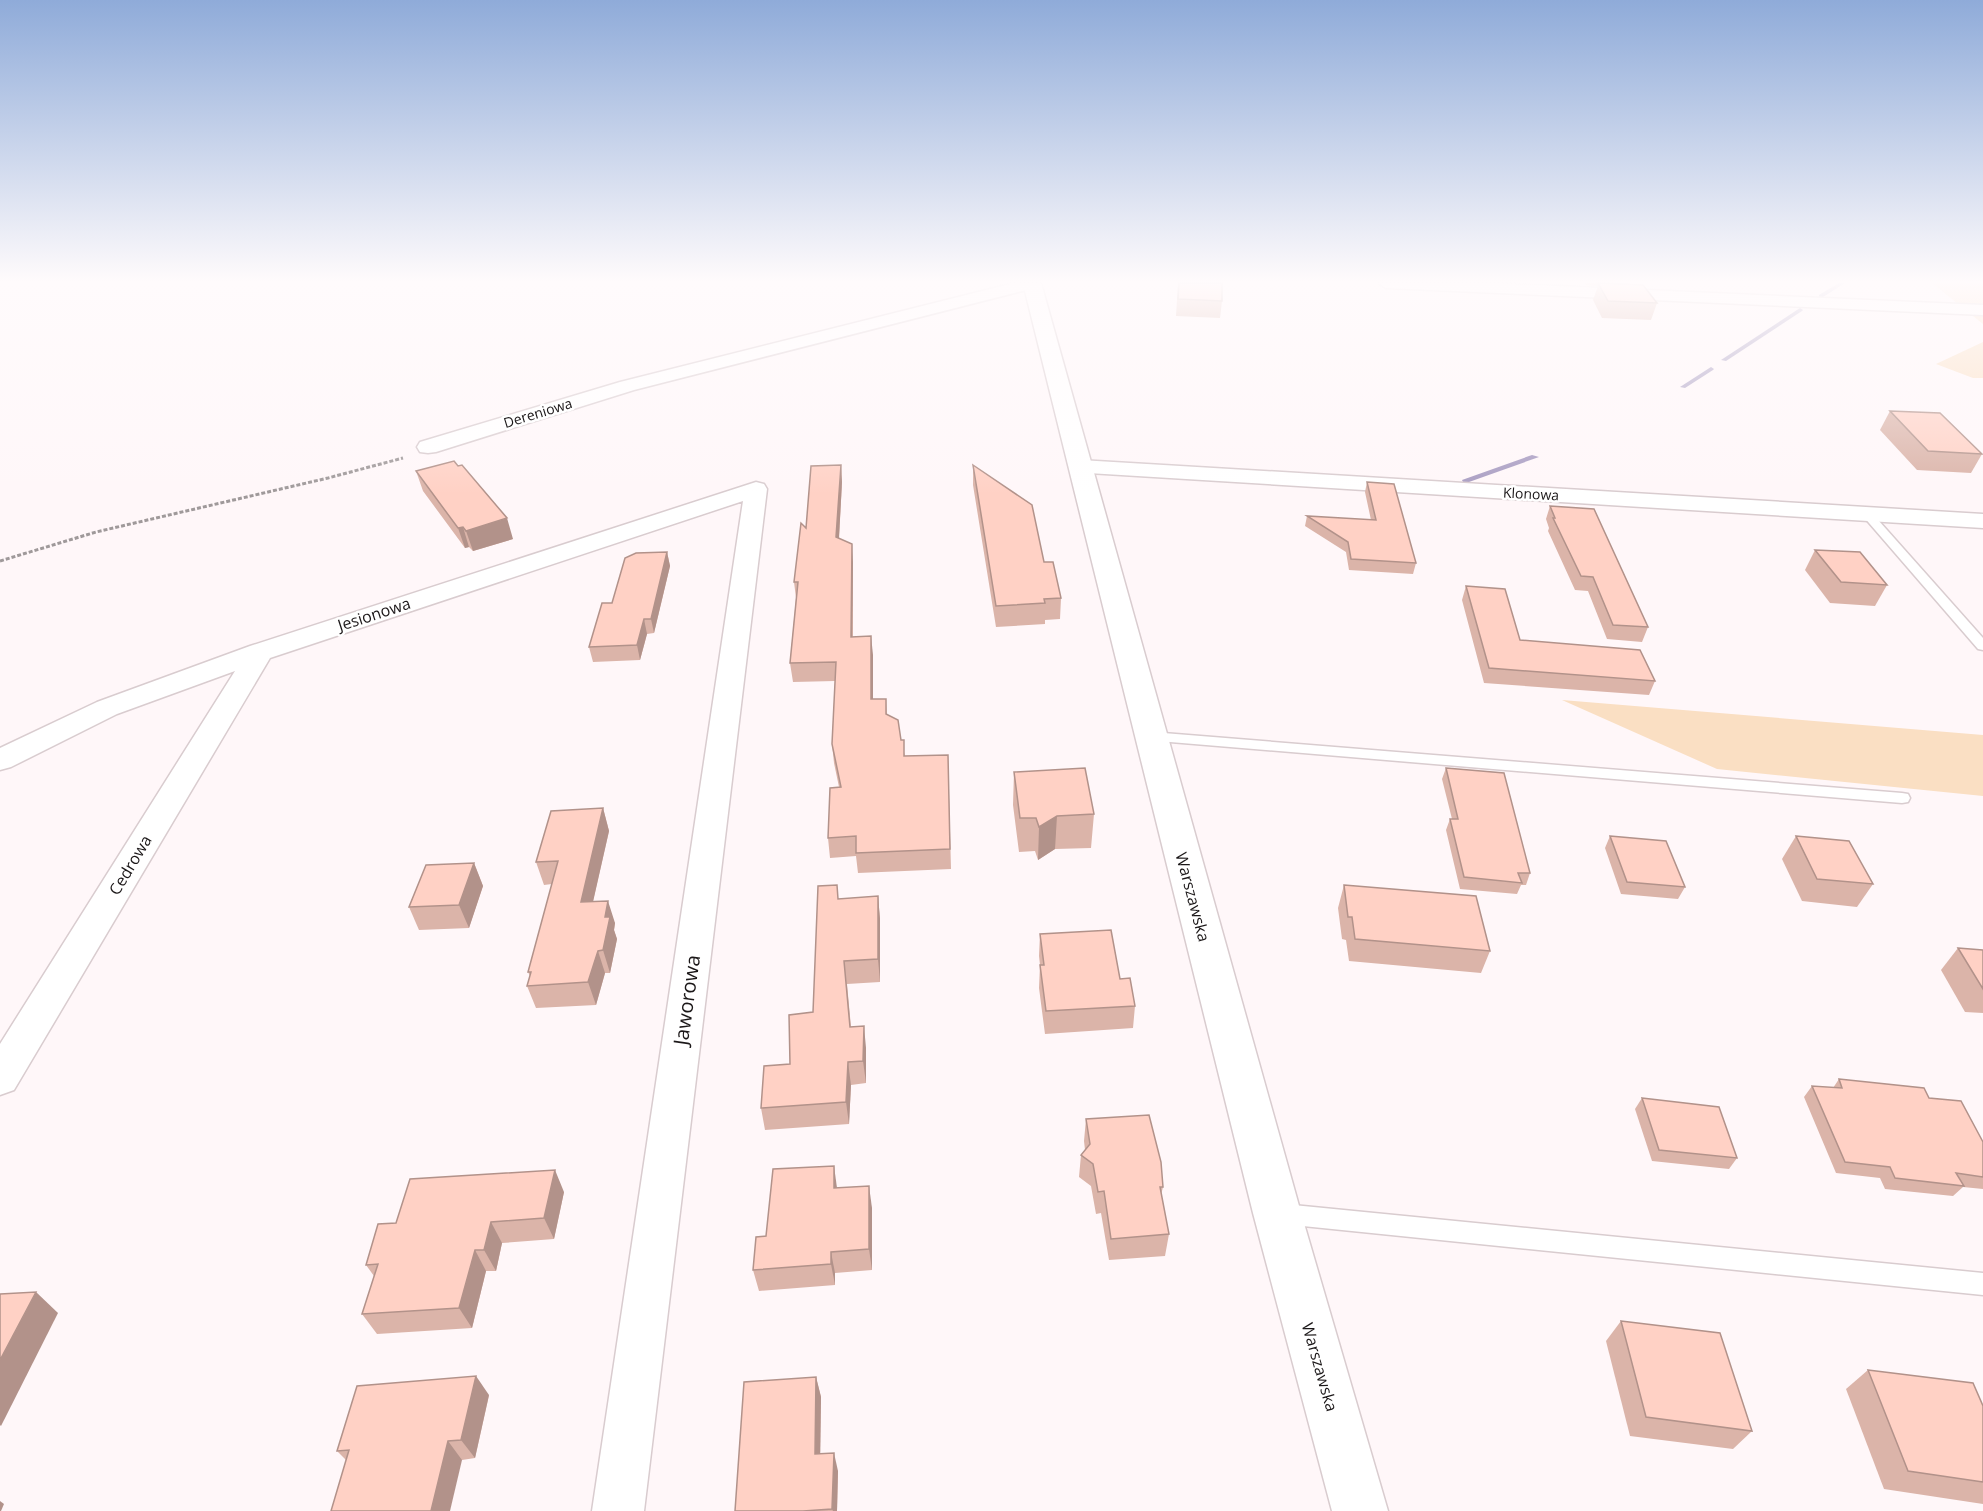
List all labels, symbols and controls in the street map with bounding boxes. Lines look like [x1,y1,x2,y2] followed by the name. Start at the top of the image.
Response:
[501,393,574,432] street label: Dereniowa
[1502,483,1560,504] street label: Klonowa
[333,592,413,637] street label: Jesionowa
[103,831,157,899] street label: Cedrowa
[1171,850,1215,944] street label: Warszawska
[667,953,706,1049] street label: Jaworowa
[1297,1320,1343,1414] street label: Warszawska

